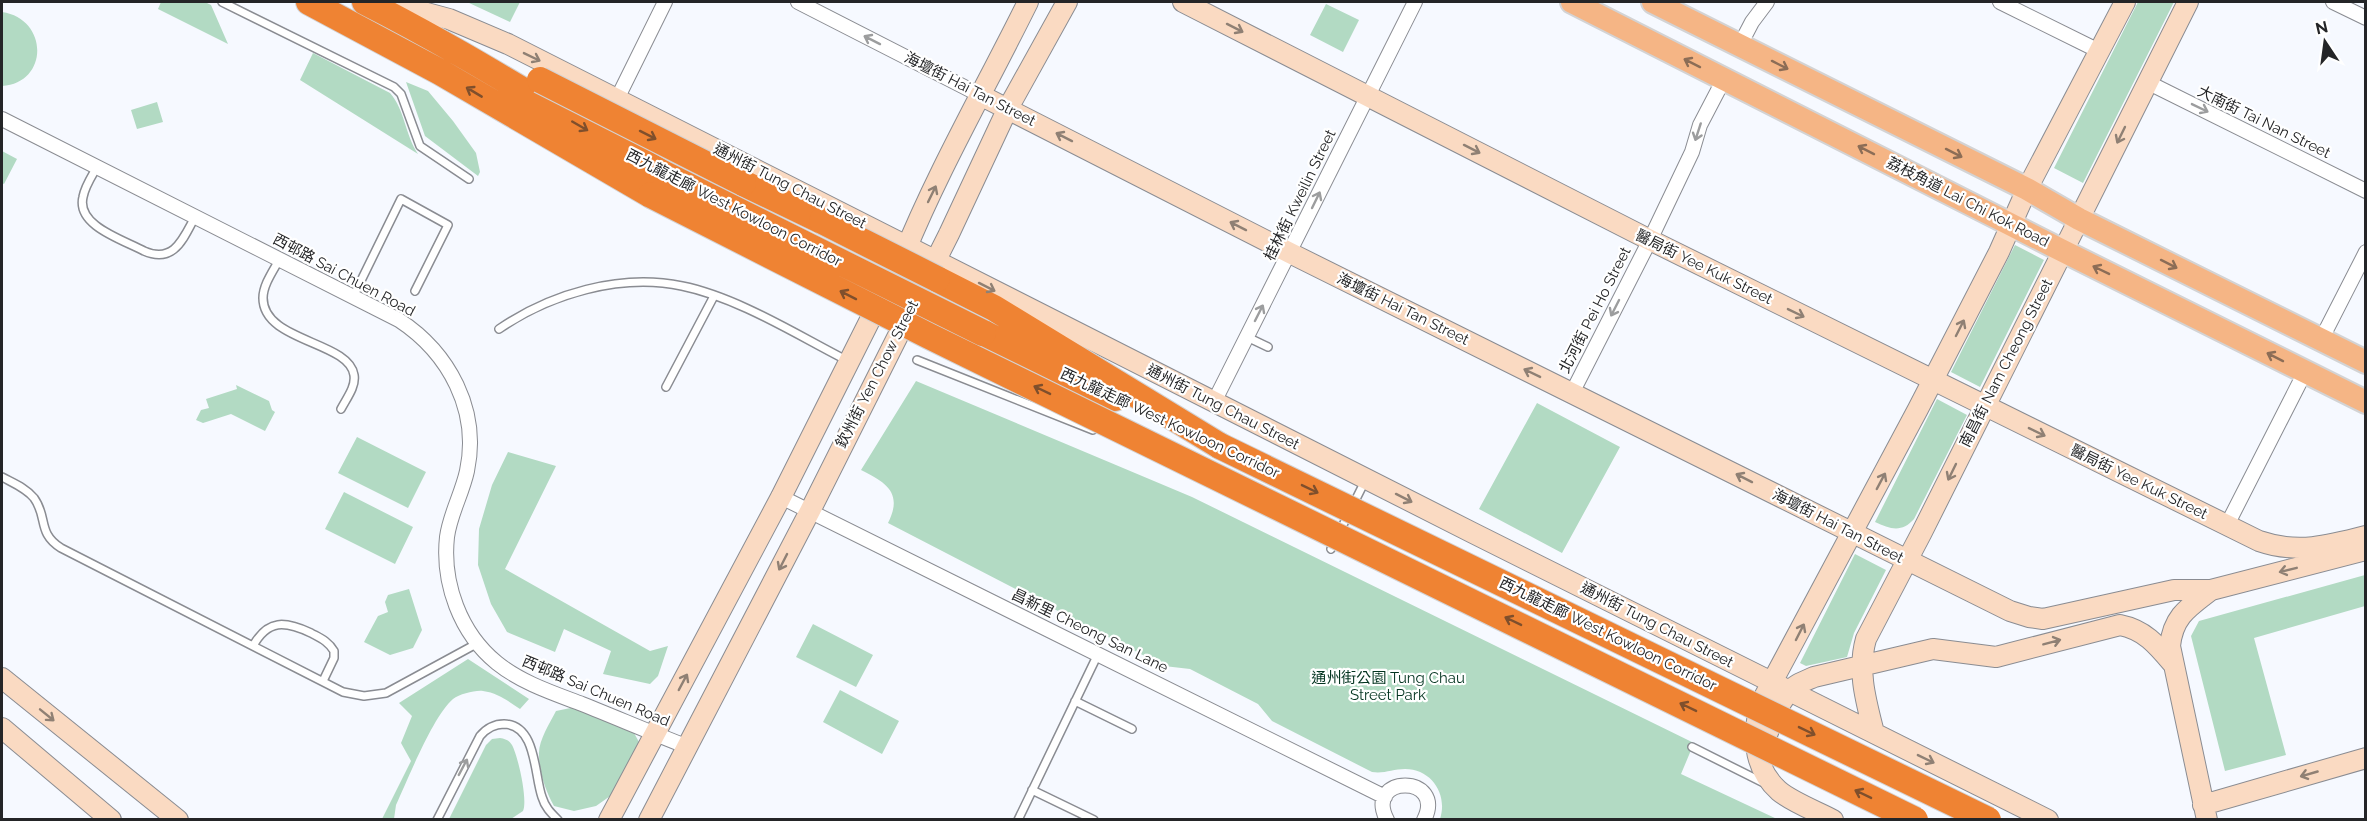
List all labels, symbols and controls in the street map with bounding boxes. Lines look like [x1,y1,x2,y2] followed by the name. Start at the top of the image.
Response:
[2295,12,2355,72] north arrow
[2314,17,2330,39] text: N
[1226,22,1243,34] one-way arrow
[864,34,882,45] one-way arrow
[902,48,1038,130] street label: 海壇街 Hai Tan Street
[523,51,541,63] one-way arrow
[1684,57,1701,69] one-way arrow
[1771,60,1789,72] one-way arrow
[2195,82,2333,162] street label: 大南街 Tai Nan Street
[466,86,483,98] one-way arrow
[2190,103,2208,115] one-way arrow
[571,120,588,132] one-way arrow
[1692,122,1703,141] one-way arrow
[2115,125,2127,143] one-way arrow
[1260,127,1340,263] street label: 桂林街 Kweilin Street
[639,130,657,142] one-way arrow
[1056,131,1074,143] one-way arrow
[711,140,869,232] street label: 通州街 Tung Chau Street
[1463,143,1480,155] one-way arrow
[1858,144,1876,156] one-way arrow
[623,146,845,271] street label: 西九龍走廊 West Kowloon Corridor
[1945,147,1963,159] one-way arrow
[1884,153,2052,251] street label: 荔枝角道 Lai Chi Kok Road
[926,185,938,203] one-way arrow
[1310,192,1322,210] one-way arrow
[1229,220,1247,231] one-way arrow
[1633,226,1775,308] street label: 醫局街 Yee Kuk Street
[270,230,418,320] street label: 西邨路 Sai Chuen Road
[1555,244,1635,376] street label: 北河街 Pei Ho Street
[2159,259,2177,271] one-way arrow
[2093,264,2110,276] one-way arrow
[1334,269,1472,349] street label: 海壇街 Hai Tan Street
[1956,276,2056,450] street label: 南昌街 Nam Cheong Street
[978,281,995,293] one-way arrow
[840,289,858,300] one-way arrow
[832,297,922,451] street label: 欽州街 Yen Chow Street
[1609,298,1620,316] one-way arrow
[1254,304,1266,322] one-way arrow
[1787,307,1805,319] one-way arrow
[1954,320,1966,338] one-way arrow
[2267,351,2285,362] one-way arrow
[1144,361,1302,453] street label: 通州街 Tung Chau Street
[1058,364,1283,482] street label: 西九龍走廊 West Kowloon Corridor
[1523,366,1541,378] one-way arrow
[1034,384,1052,396] one-way arrow
[2028,426,2045,438] one-way arrow
[2068,441,2210,523] street label: 醫局街 Yee Kuk Street
[1945,463,1957,481] one-way arrow
[1736,472,1754,483] one-way arrow
[1875,472,1887,490] one-way arrow
[1301,484,1319,496] one-way arrow
[1770,485,1906,567] street label: 海壇街 Hai Tan Street
[1395,493,1413,504] one-way arrow
[776,553,788,571] one-way arrow
[2279,565,2298,576] one-way arrow
[1496,573,1720,695] street label: 西九龍走廊 West Kowloon Corridor
[1578,579,1736,671] street label: 通州街 Tung Chau Street
[1009,585,1171,677] street label: 昌新里 Cheong San Lane
[1505,615,1523,626] one-way arrow
[1794,624,1806,641] one-way arrow
[2042,636,2061,647] one-way arrow
[520,652,672,730] street label: 西邨路 Sai Chuen Road
[1311,669,1465,704] park label: 通州街公園 Tung Chau Street Park
[677,673,689,691] one-way arrow
[1679,701,1697,713] one-way arrow
[39,708,55,721] one-way arrow
[1797,726,1815,737] one-way arrow
[1917,753,1935,765] one-way arrow
[457,759,469,776] one-way arrow
[2300,769,2319,780] one-way arrow
[1854,787,1872,799] one-way arrow

